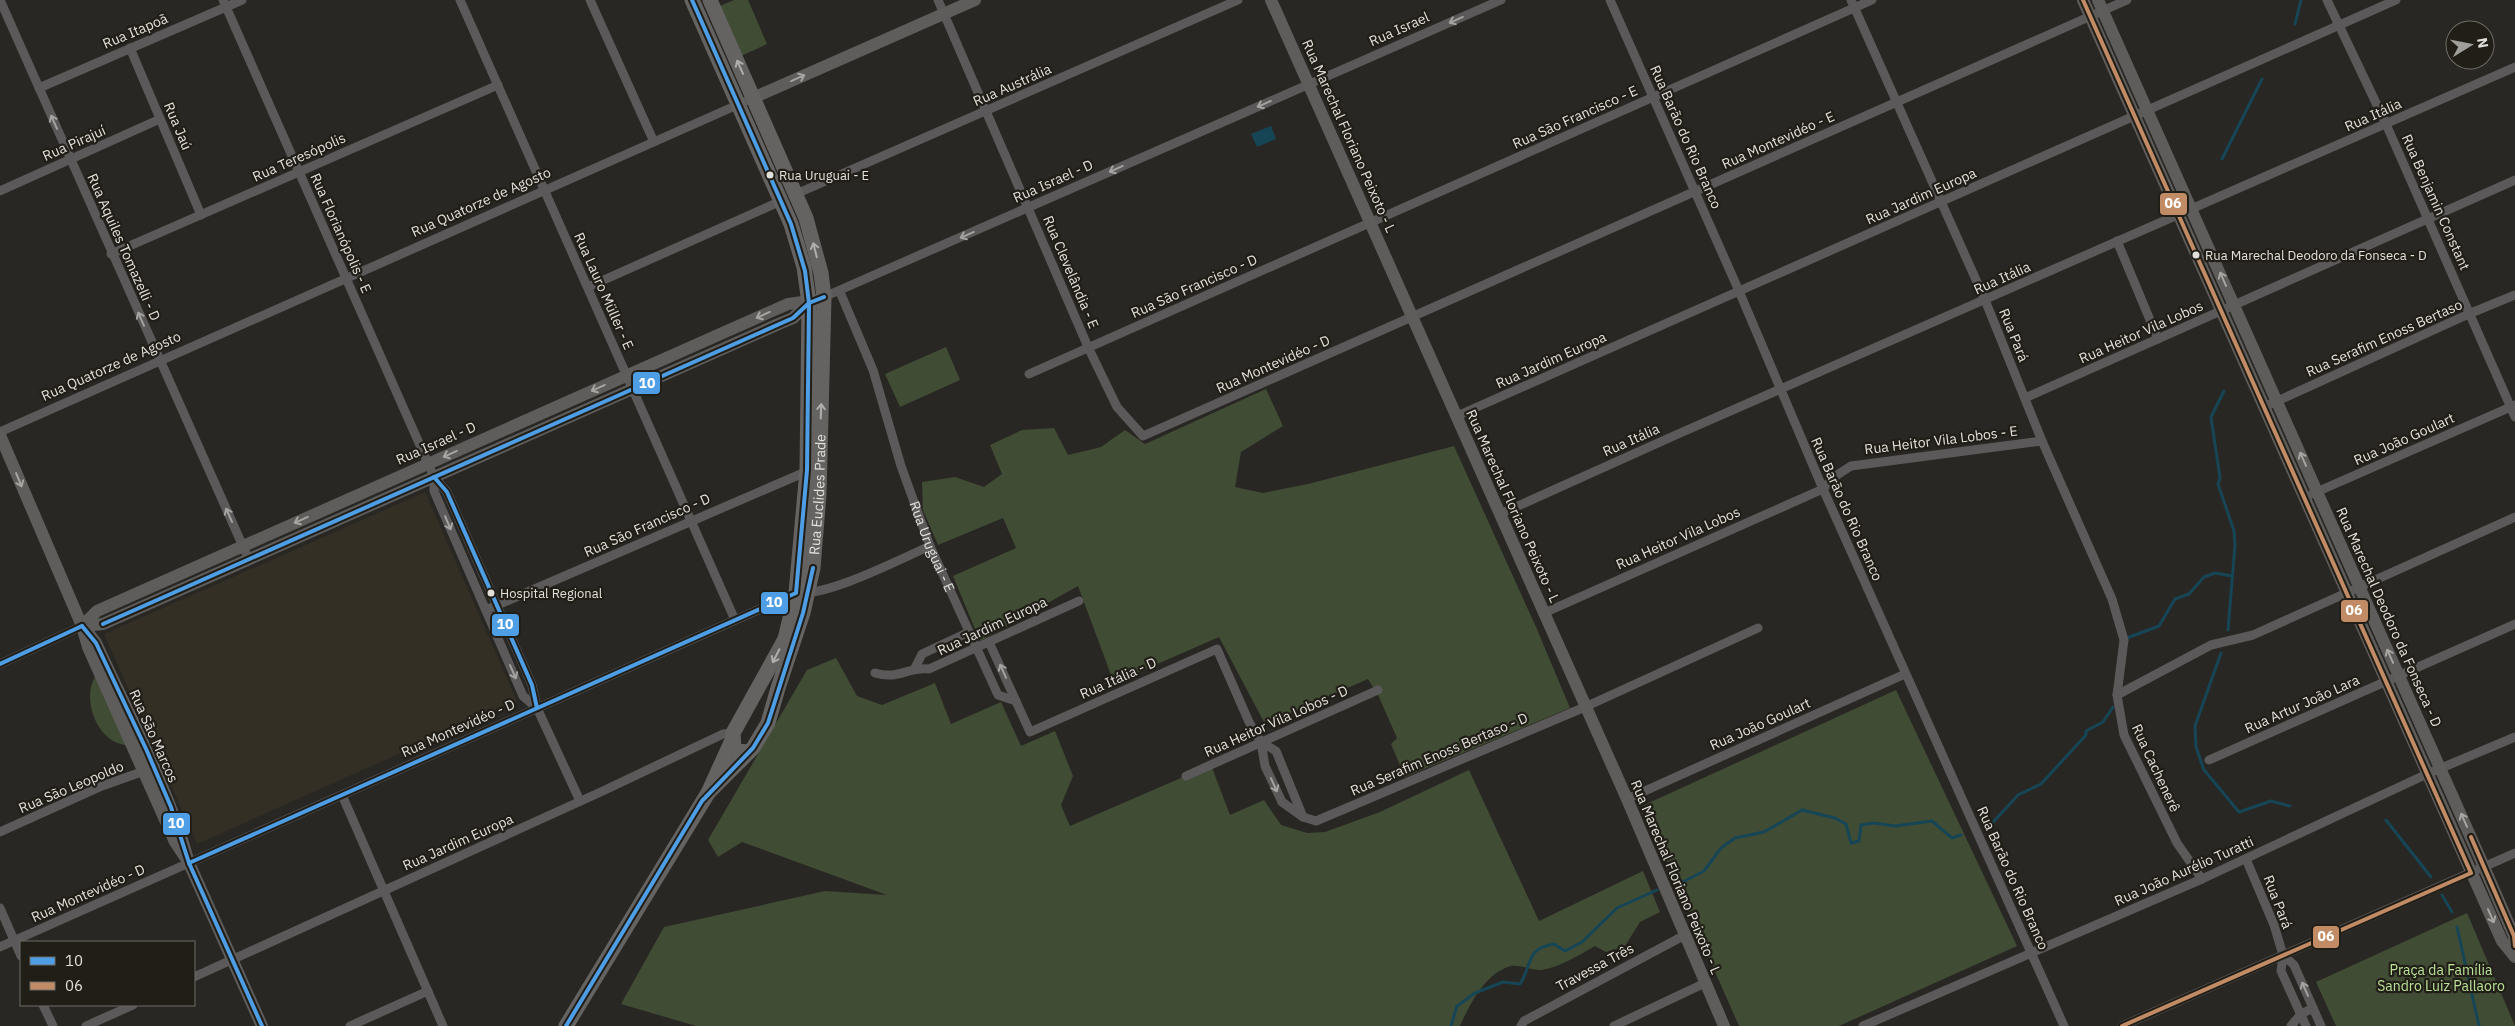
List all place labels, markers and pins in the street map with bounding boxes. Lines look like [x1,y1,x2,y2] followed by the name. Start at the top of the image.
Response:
[779,167,869,184] place label: Rua Uruguai - E
[765,170,775,180] marker: Rua Uruguai - E
[2205,247,2427,264] place label: Rua Marechal Deodoro da Fonseca - D
[2191,250,2201,260] marker: Rua Marechal Deodoro da Fonseca - D
[500,585,603,602] place label: Hospital Regional
[486,588,496,598] marker: Hospital Regional

